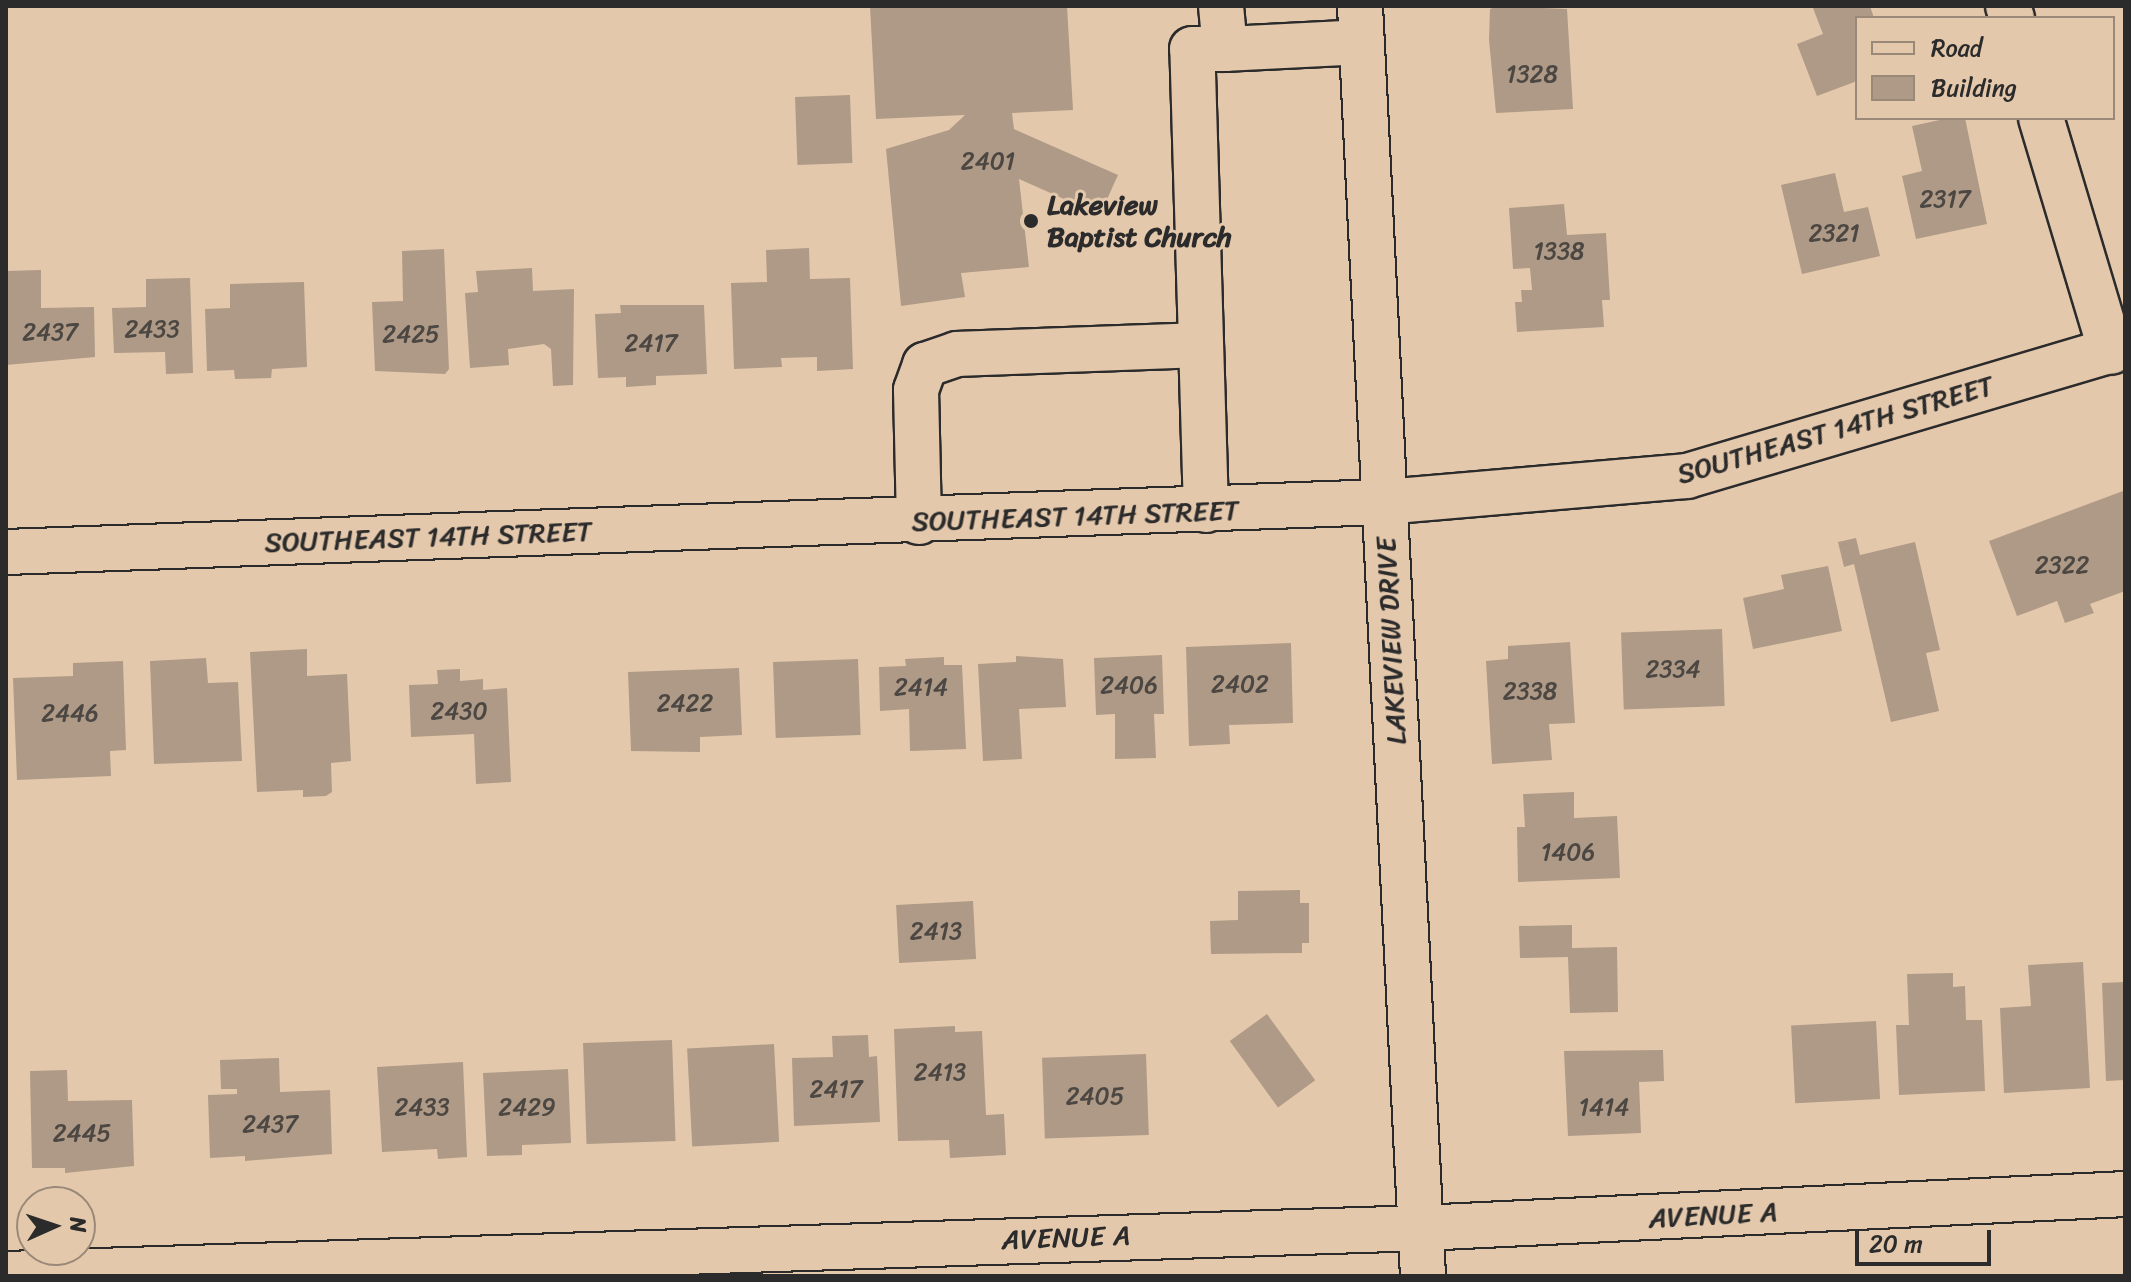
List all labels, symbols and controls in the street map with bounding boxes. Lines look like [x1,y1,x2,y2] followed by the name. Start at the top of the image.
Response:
[1855,16,2115,120] legend
[1931,27,1982,69] text: Road
[1506,61,1558,89] house number: 1328
[1931,67,2017,109] text: Building
[961,148,1015,176] house number: 2401
[1919,186,1971,214] house number: 2317
[1047,188,1232,254] place label: Lakeview Baptist Church
[1022,212,1040,230] marker: Lakeview Baptist Church
[1808,220,1860,248] house number: 2321
[1533,238,1585,266] house number: 1338
[124,316,180,344] house number: 2433
[22,319,78,347] house number: 2437
[382,321,440,349] house number: 2425
[625,330,677,358] house number: 2417
[1672,368,1998,492] street label: SOUTHEAST 14TH STREET
[909,493,1241,539] street label: SOUTHEAST 14TH STREET
[262,514,594,560] street label: SOUTHEAST 14TH STREET
[1369,535,1413,747] street label: LAKEVIEW DRIVE
[2035,552,2089,580] house number: 2322
[1645,656,1701,684] house number: 2334
[1211,671,1269,699] house number: 2402
[1100,672,1158,700] house number: 2406
[894,674,948,702] house number: 2414
[1503,678,1557,706] house number: 2338
[657,690,713,718] house number: 2422
[430,698,488,726] house number: 2430
[41,700,99,728] house number: 2446
[1541,839,1595,867] house number: 1406
[910,918,962,946] house number: 2413
[914,1059,966,1087] house number: 2413
[810,1076,862,1104] house number: 2417
[1066,1083,1124,1111] house number: 2405
[394,1094,450,1122] house number: 2433
[498,1094,556,1122] house number: 2429
[1579,1094,1629,1122] house number: 1414
[242,1111,298,1139] house number: 2437
[53,1120,111,1148] house number: 2445
[16,1186,96,1266] north arrow
[1648,1195,1778,1235] street label: AVENUE A
[1859,1214,1995,1264] scale bar
[59,1216,98,1233] text: N
[1001,1219,1131,1257] street label: AVENUE A
[1869,1223,1923,1265] text: 20 m

